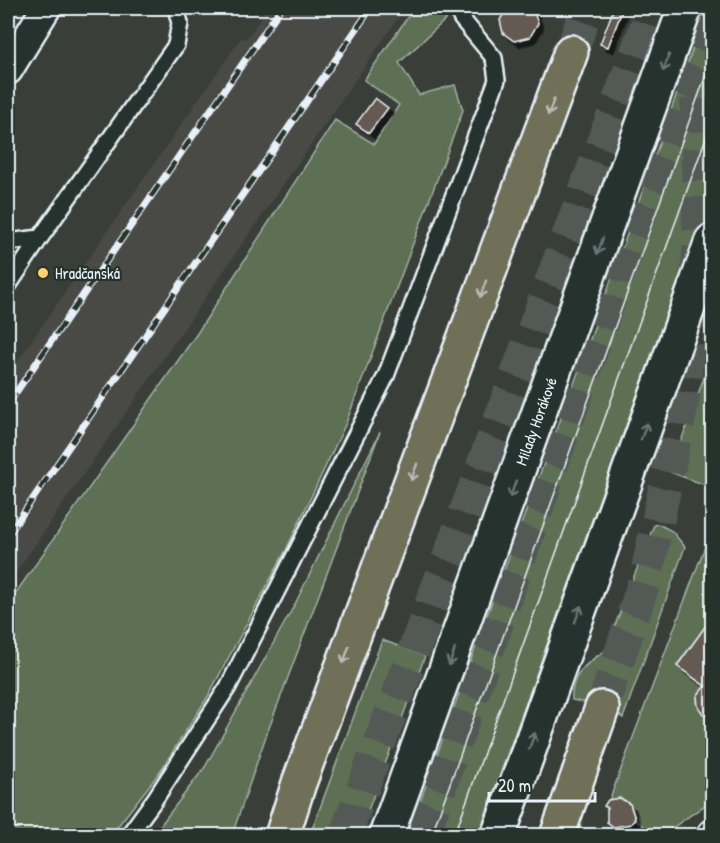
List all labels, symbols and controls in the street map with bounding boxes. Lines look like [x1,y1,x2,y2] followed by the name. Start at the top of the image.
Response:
[659,53,670,71] one-way arrow
[544,97,555,115] one-way arrow
[593,236,604,255] one-way arrow
[55,262,120,284] place label: Hradčanská
[36,266,50,280] marker: Hradčanská
[476,279,487,298] one-way arrow
[510,373,562,469] street label: Milady Horákové
[639,422,650,441] one-way arrow
[408,462,419,481] one-way arrow
[506,479,517,498] one-way arrow
[573,605,584,624] one-way arrow
[340,645,351,664] one-way arrow
[446,647,457,665] one-way arrow
[527,732,538,751] one-way arrow
[489,765,596,803] scale bar
[498,773,531,798] text: 20 m

